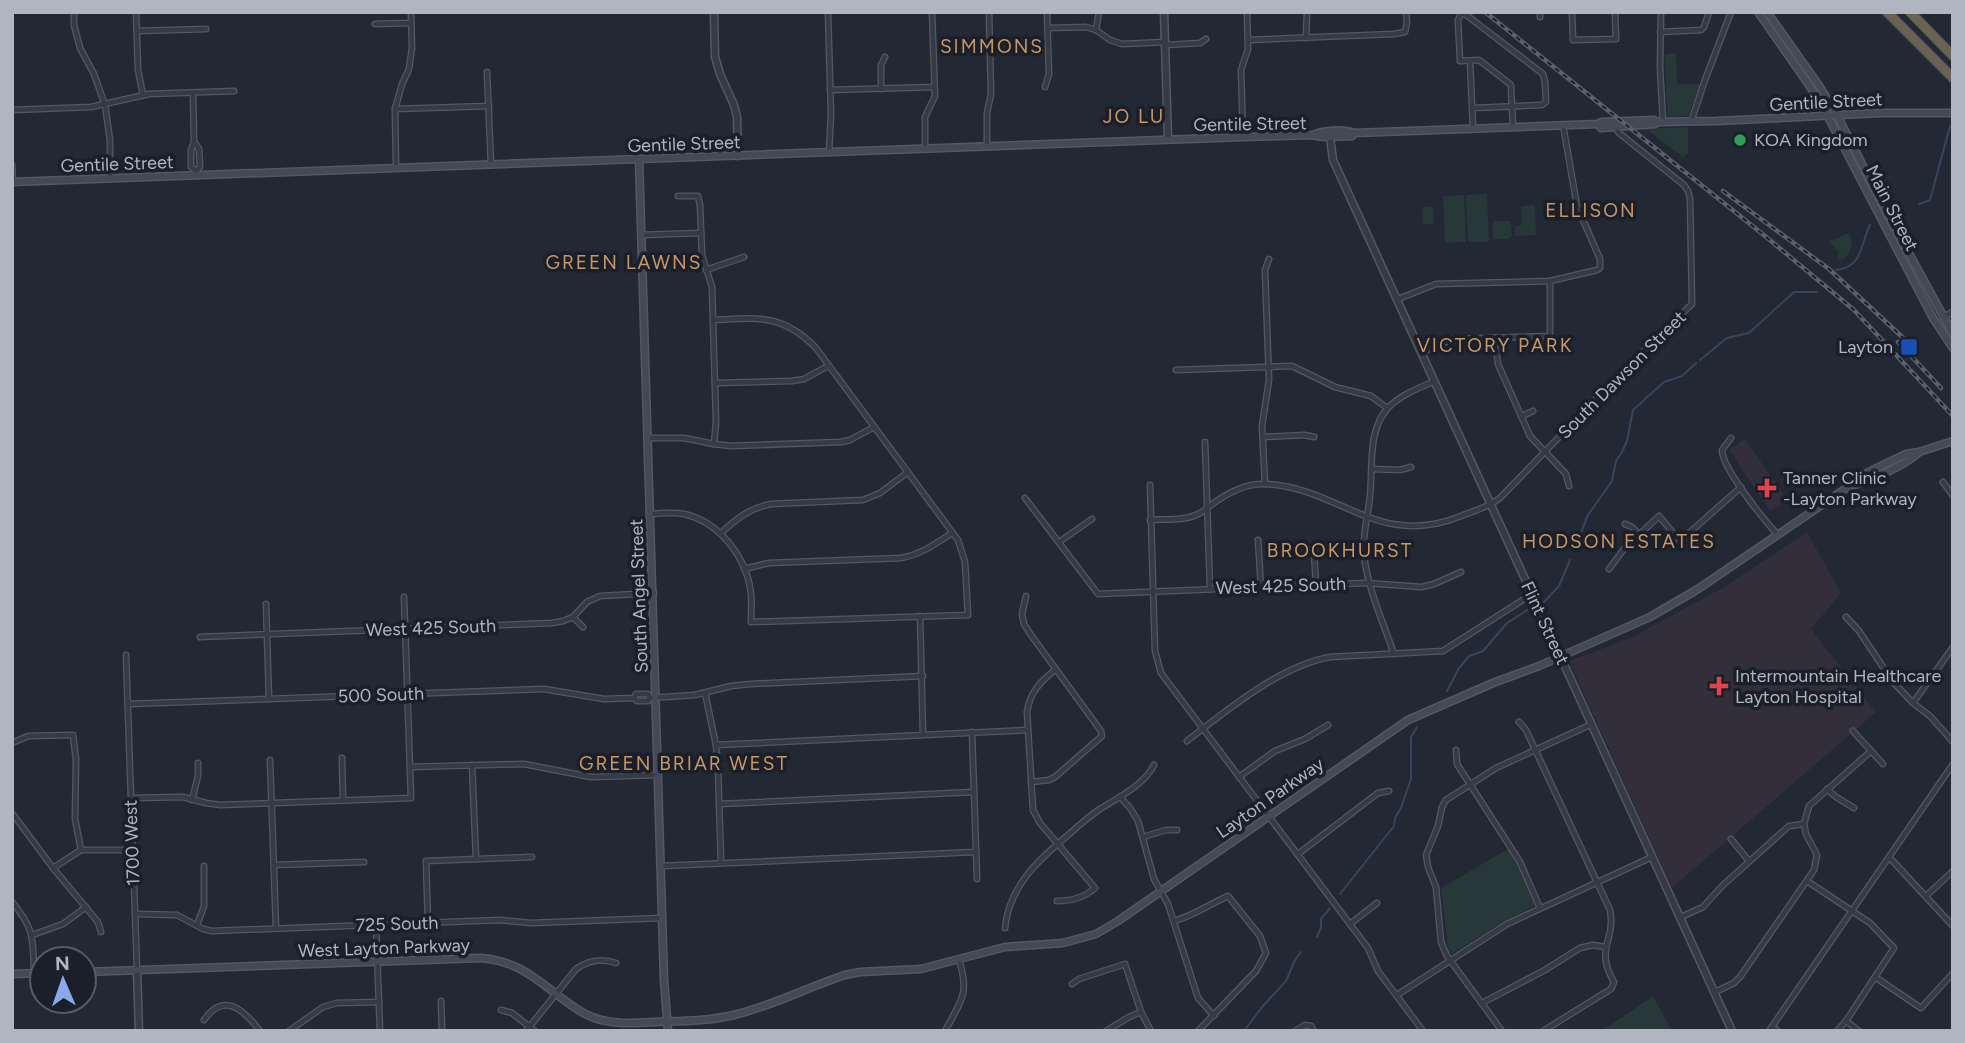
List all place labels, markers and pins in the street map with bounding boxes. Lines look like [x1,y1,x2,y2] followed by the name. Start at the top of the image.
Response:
[1754,129,1868,151] place label: KOA Kingdom
[1732,132,1748,148] marker: KOA Kingdom
[1838,336,1893,358] place label: Layton
[1899,337,1919,357] marker: Layton
[1783,467,1917,510] place label: Tanner Clinic -Layton Parkway
[1757,478,1777,498] marker: Tanner Clinic -Layton Parkway
[1735,665,1941,708] place label: Intermountain Healthcare Layton Hospital
[1709,676,1729,696] marker: Intermountain Healthcare Layton Hospital

